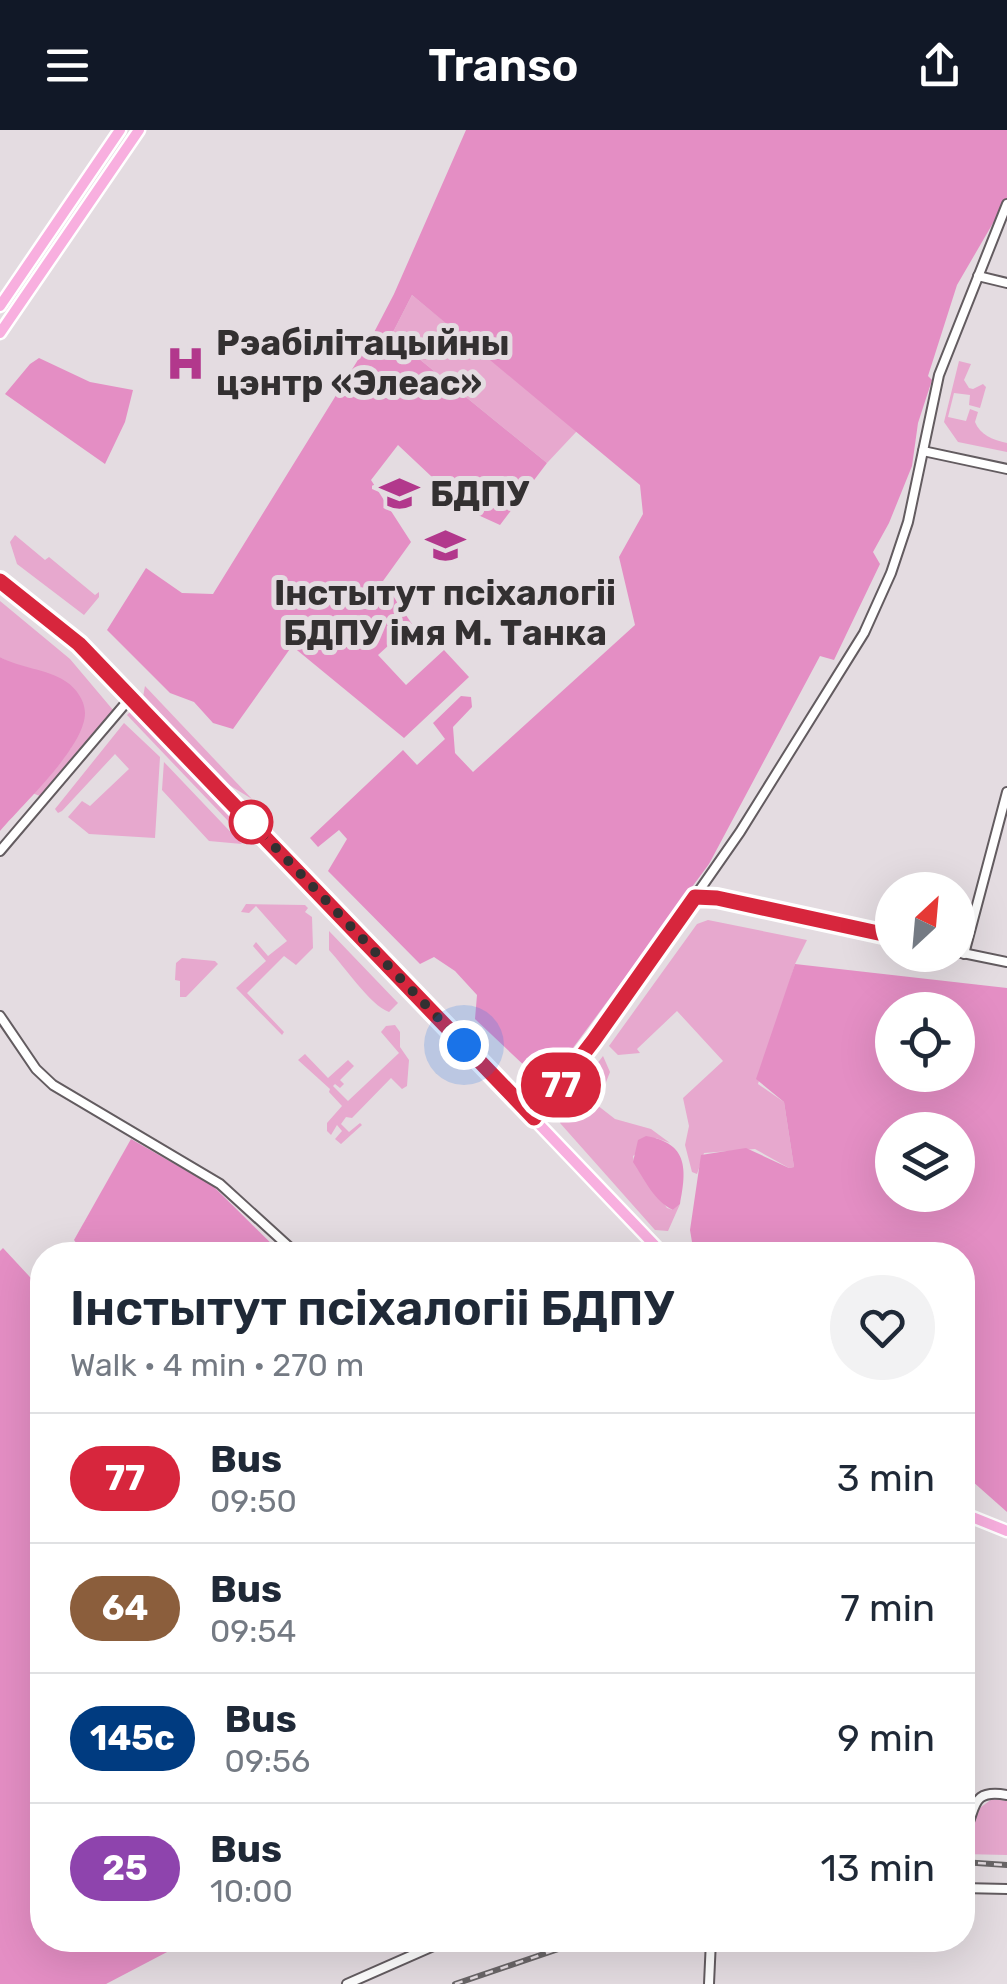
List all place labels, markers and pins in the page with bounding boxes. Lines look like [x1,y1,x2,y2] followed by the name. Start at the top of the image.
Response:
[216,322,510,404] place label: Рэабілітацыйны цэнтр «Элеас»
[165,342,207,384] hospital icon: Рэабілітацыйны цэнтр «Элеас»
[379,473,421,515] school or university icon: БДПУ
[430,473,529,515] place label: БДПУ
[424,525,466,567] school or university icon: Інстытут псіхалогіі БДПУ імя М. Танка
[274,572,616,654] place label: Інстытут псіхалогіі БДПУ імя М. Танка
[230,801,272,843] unlabelled marker

